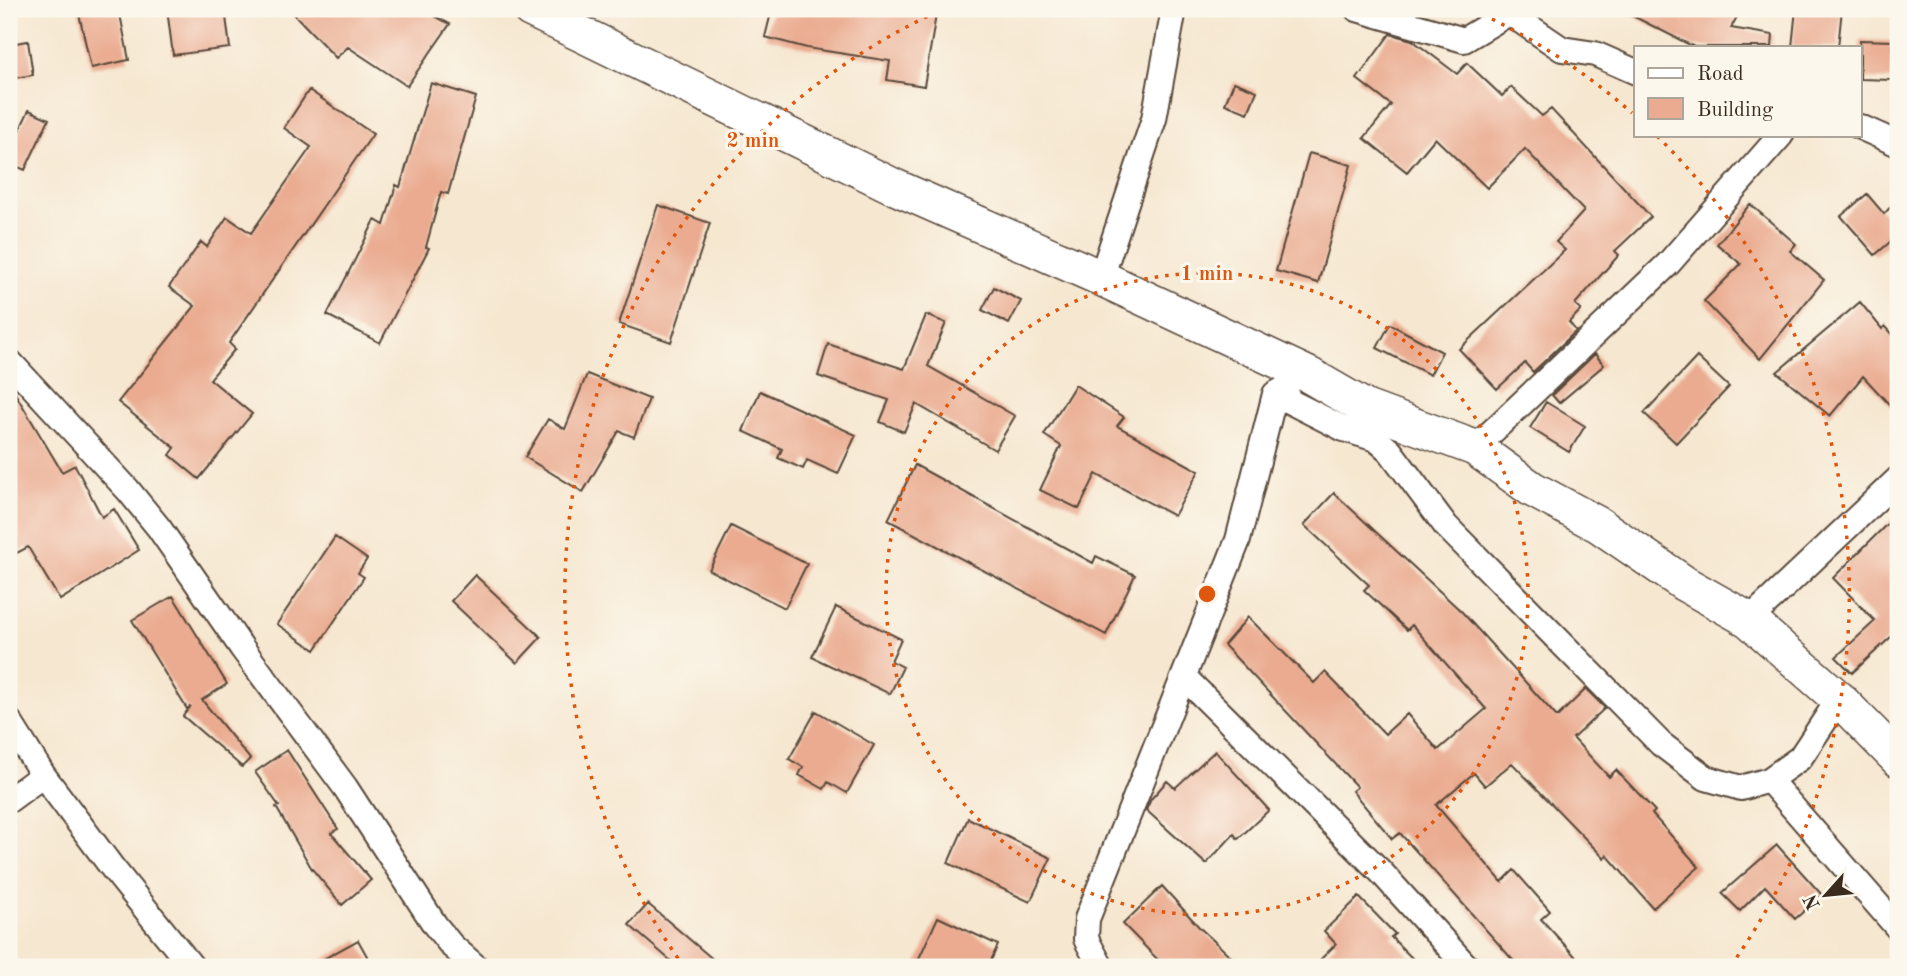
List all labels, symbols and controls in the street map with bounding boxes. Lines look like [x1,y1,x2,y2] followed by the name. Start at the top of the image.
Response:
[1634,46,1862,136] legend
[1697,64,1744,85] text: Road
[1697,100,1774,121] text: Building
[727,131,779,152] text: 2 min
[1181,264,1233,285] text: 1 min
[1195,582,1219,606] centre of rings
[1792,860,1862,930] north arrow
[1801,890,1825,912] text: N

